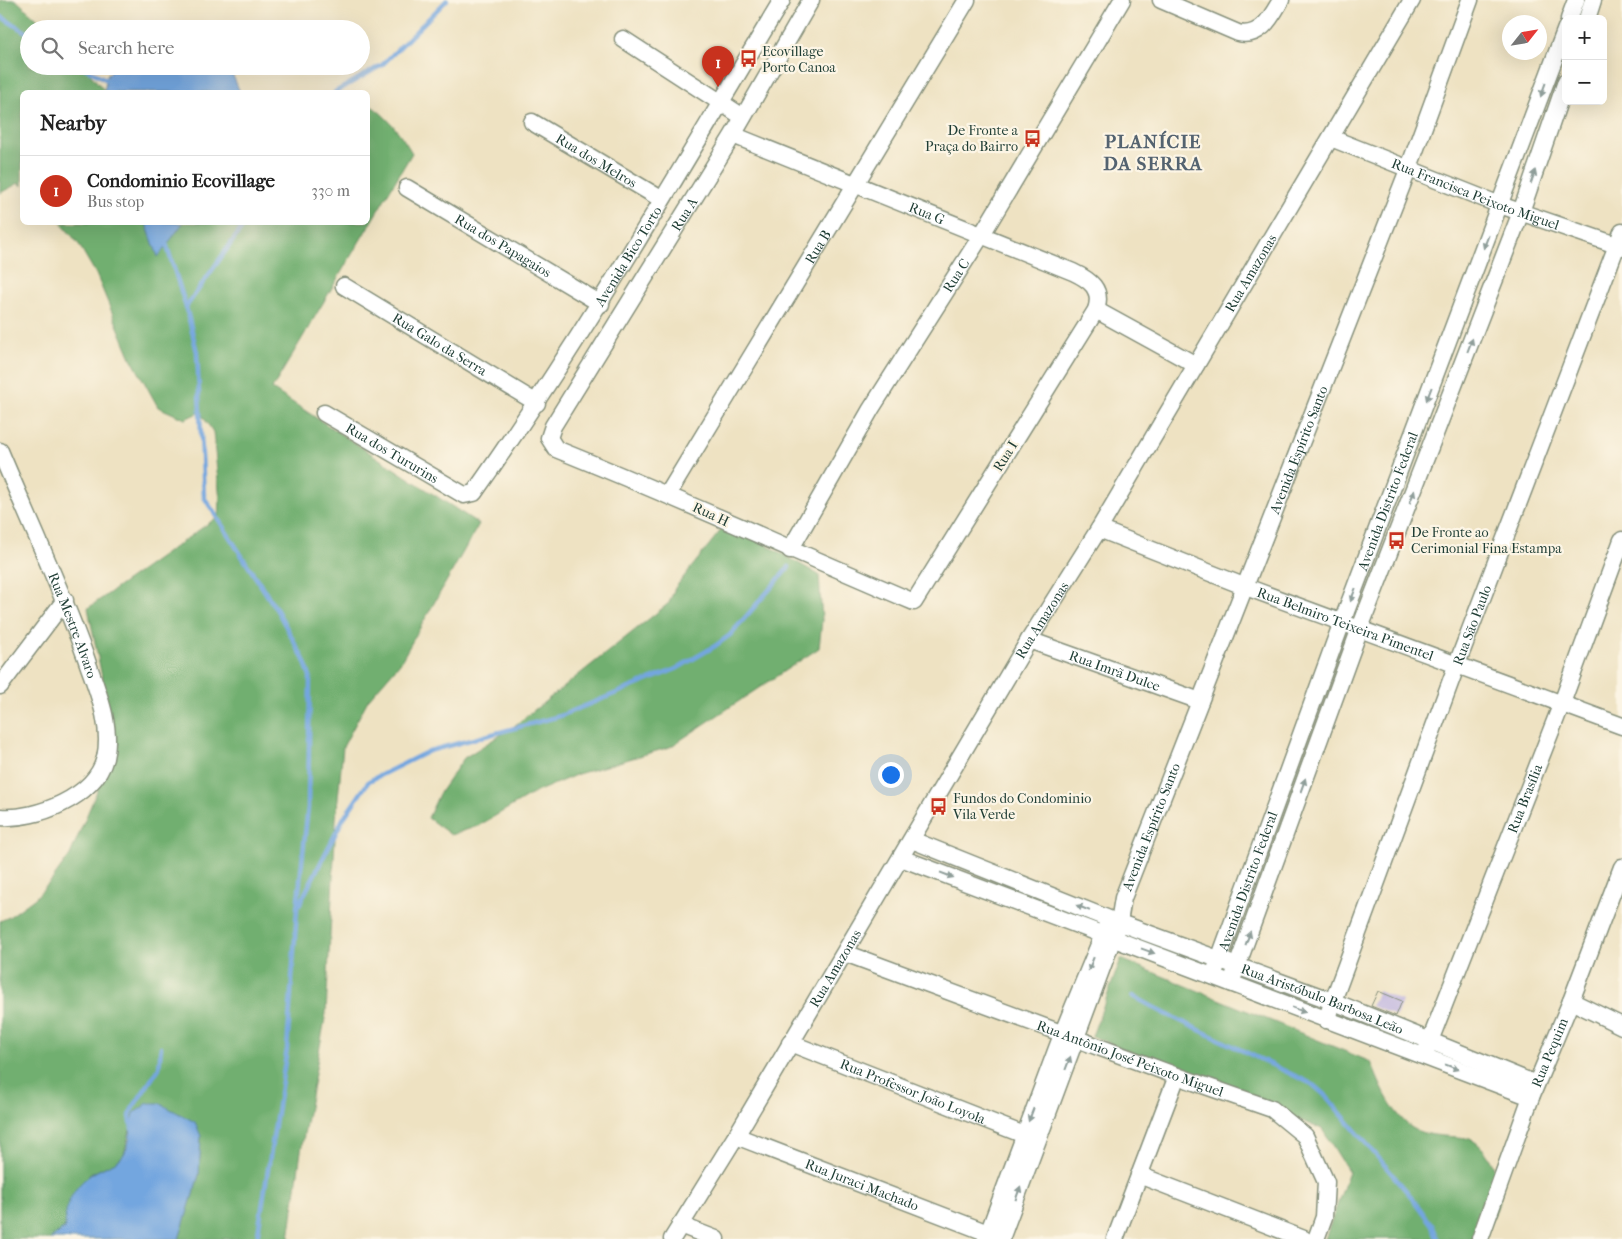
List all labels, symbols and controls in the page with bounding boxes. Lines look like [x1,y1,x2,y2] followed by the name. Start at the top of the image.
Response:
[1502,15,1547,60] north arrow
[1562,15,1607,105] map controls
[1562,15,1607,60] button: +
[20,20,370,75] search box
[38,34,66,62] icon: search
[78,37,174,59] text: Search here
[762,43,836,76] place label: Ecovillage Porto Canoa
[702,46,734,87] pin: 1
[738,49,758,69] bus stop icon: Ecovillage Porto Canoa
[1562,60,1607,105] button: −
[1539,83,1547,98] one-way arrow
[40,111,106,135] text: Nearby
[925,122,1019,155] place label: De Fronte a Praça do Bairro
[1022,128,1042,148] bus stop icon: De Fronte a Praça do Bairro
[552,130,640,192] street label: Rua dos Melros
[1103,130,1203,175] district label: PLANÍCIE DA SERRA
[1389,155,1562,234] street label: Rua Francisca Peixoto Miguel
[1530,169,1538,184] one-way arrow
[87,170,275,192] text: Condominio Ecovillage
[53,181,59,200] text: 1
[311,181,350,200] text: 330 m
[87,192,144,211] text: Bus stop
[668,194,702,234] street label: Rua A
[906,199,947,228] street label: Rua G
[591,203,666,311] street label: Avenida Bico Torto
[452,211,554,281] street label: Rua dos Papagaios
[801,227,835,267] street label: Rua B
[1221,231,1281,315] street label: Rua Amazonas
[1482,235,1489,250] one-way arrow
[939,256,973,296] street label: Rua C
[389,309,490,380] street label: Rua Galo da Serra
[1466,337,1474,352] one-way arrow
[1266,383,1332,517] street label: Avenida Espírito Santo
[1425,387,1432,402] one-way arrow
[342,420,441,487] street label: Rua dos Tururins
[1354,429,1422,574] street label: Avenida Distrito Federal
[990,437,1022,475] street label: Rua I
[1408,489,1416,504] one-way arrow
[690,499,732,530] street label: Rua H
[1411,524,1562,557] place label: De Fronte ao Cerimonial Fina Estampa
[1387,530,1407,550] bus stop icon: De Fronte ao Cerimonial Fina Estampa
[44,570,100,680] street label: Rua Mestre Alvaro
[1012,579,1073,662] street label: Rua Amazonas
[1449,583,1495,668] street label: Rua São Paulo
[1255,584,1436,665] street label: Rua Belmiro Teixeira Pimentel
[1348,588,1356,603] one-way arrow
[1067,647,1162,695] street label: Rua Imrã Dulce
[1118,761,1184,894] street label: Avenida Espírito Santo
[1504,761,1546,836] street label: Rua Brasília
[878,762,904,788] your location
[1299,777,1307,792] one-way arrow
[952,790,1091,823] place label: Fundos do Condominio Vila Verde
[929,796,949,816] bus stop icon: Fundos do Condominio Vila Verde
[1215,809,1281,954] street label: Avenida Distrito Federal
[940,871,955,879] one-way arrow
[1075,904,1090,912] one-way arrow
[806,927,865,1011] street label: Rua Amazonas
[1245,930,1252,945] one-way arrow
[1141,948,1155,956] one-way arrow
[1087,957,1095,972] one-way arrow
[1239,960,1406,1038] street label: Rua Aristóbulo Barbosa Leão
[1292,1007,1307,1014] one-way arrow
[1528,1015,1572,1090] street label: Rua Pequim
[1034,1017,1226,1101] street label: Rua Antônio José Peixoto Miguel
[838,1055,988,1128] street label: Rua Professor João Loyola
[1065,1055,1072,1070] one-way arrow
[1445,1063,1459,1071] one-way arrow
[1027,1108,1035,1122] one-way arrow
[802,1155,921,1215] street label: Rua Juraci Machado
[1014,1185,1022,1200] one-way arrow

